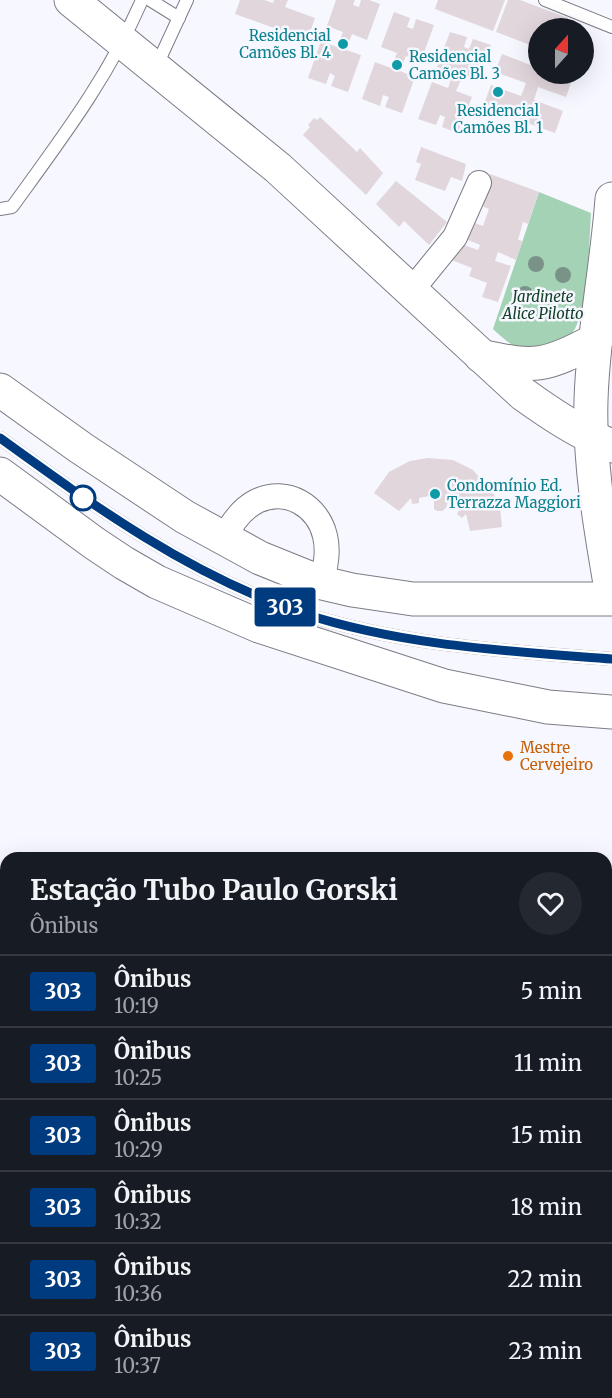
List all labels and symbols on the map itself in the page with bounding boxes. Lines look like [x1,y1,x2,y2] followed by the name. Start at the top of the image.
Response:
[528,18,594,84] north arrow
[239,26,331,62] place label: Residencial Camões Bl. 4
[336,37,350,51] marker: Residencial Camões Bl. 4
[409,47,500,83] place label: Residencial Camões Bl. 3
[390,58,404,72] marker: Residencial Camões Bl. 3
[491,85,505,99] marker: Residencial Camões Bl. 1
[453,101,543,137] place label: Residencial Camões Bl. 1
[501,287,584,323] park label: Jardinete Alice Pilotto
[447,476,581,512] place label: Condomínio Ed. Terrazza Maggiori
[70,485,96,511] unlabelled marker
[428,487,442,501] marker: Condomínio Ed. Terrazza Maggiori
[250,588,320,626] line badge: 303
[520,738,593,774] place label: Mestre Cervejeiro
[501,749,515,763] marker: Mestre Cervejeiro

